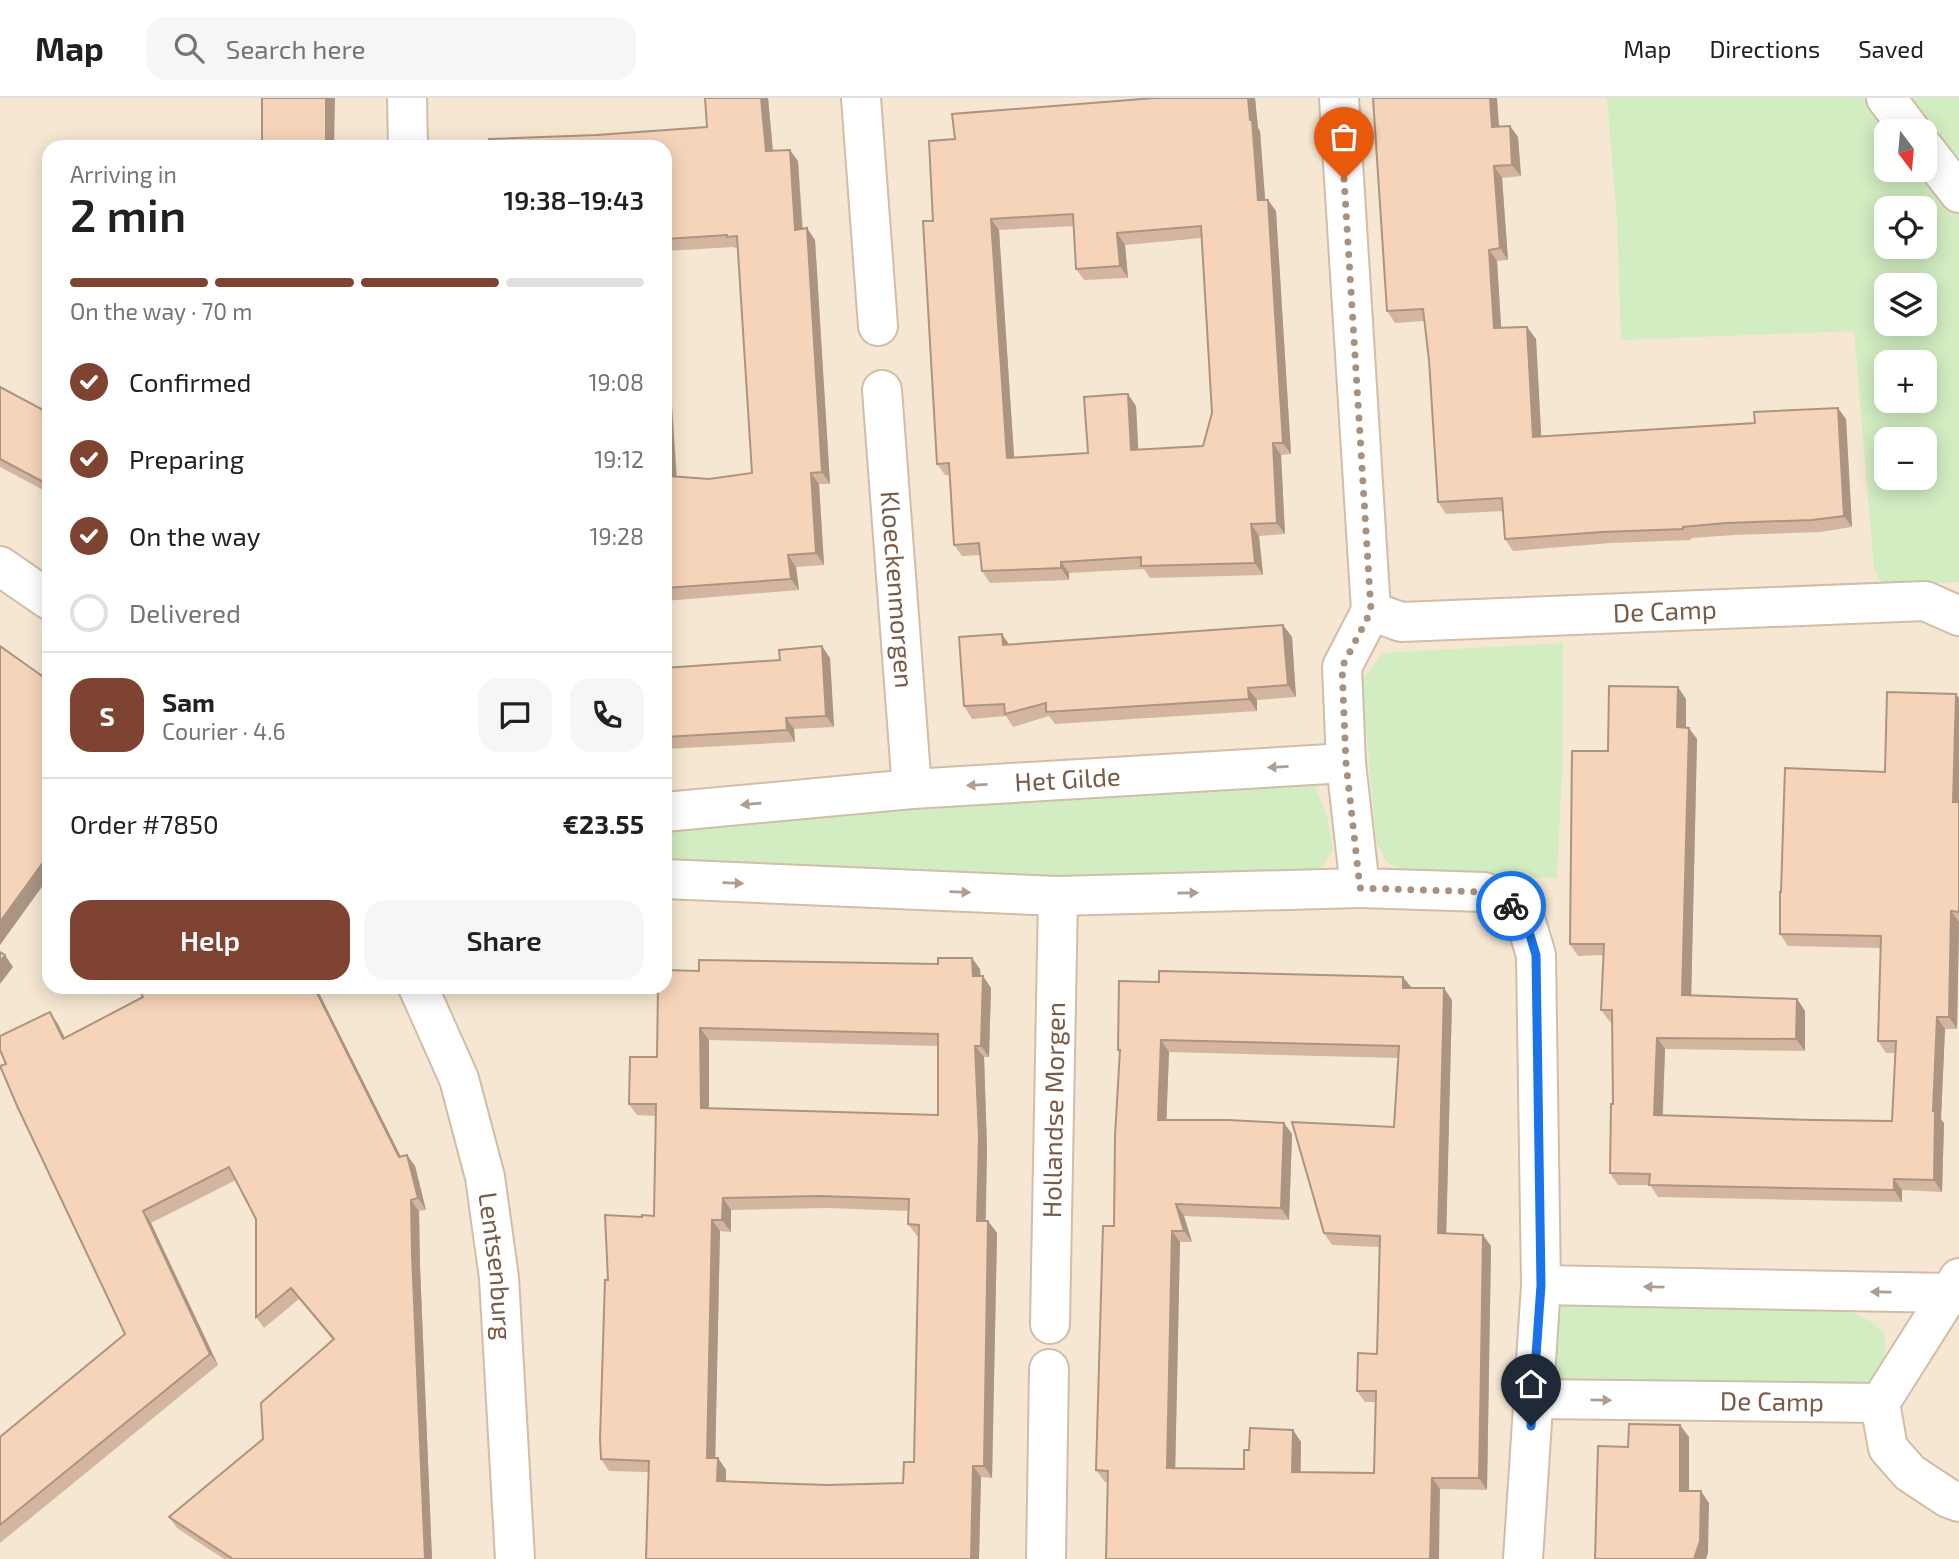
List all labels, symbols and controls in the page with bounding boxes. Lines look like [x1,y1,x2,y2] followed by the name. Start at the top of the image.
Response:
[146,17,636,80] search box
[35,28,104,68] text: Map
[170,29,208,67] icon: search
[226,33,365,64] text: Search here
[1623,34,1671,63] text: Map
[1709,34,1820,63] text: Directions
[1858,34,1924,63] text: Saved
[1314,107,1374,179] pin
[1325,118,1363,156] icon: bag
[1874,119,1937,182] north arrow
[1874,119,1937,490] map controls
[70,160,177,188] text: Arriving in
[503,184,644,215] text: 19:38–19:43
[70,186,186,241] text: 2 min
[1874,196,1937,259] button: locate
[1874,273,1937,336] button: layers
[70,297,252,325] text: On the way · 70 m
[1874,350,1937,413] button: +
[70,363,108,401] icon: check
[129,366,252,397] text: Confirmed
[588,368,644,396] text: 19:08
[1874,427,1937,490] button: −
[70,440,108,478] icon: check
[129,443,244,474] text: Preparing
[594,445,644,473] text: 19:12
[876,489,921,689] street label: Kloeckenmorgen
[70,517,108,555] icon: check
[129,520,260,551] text: On the way
[589,522,644,550] text: 19:28
[1612,592,1717,627] street label: De Camp
[129,597,241,628] text: Delivered
[478,678,552,752] button: chat
[570,678,644,752] button: phone
[162,686,215,717] text: Sam
[99,700,115,731] text: S
[162,717,286,745] text: Courier · 4.6
[1014,760,1122,797] street label: Het Gilde
[1267,762,1289,773] one-way arrow
[966,780,988,791] one-way arrow
[739,799,761,810] one-way arrow
[70,808,219,839] text: Order #7850
[562,808,644,839] text: €23.55
[1476,871,1546,941] courier
[722,877,744,888] one-way arrow
[950,886,972,897] one-way arrow
[1177,887,1199,898] one-way arrow
[1492,887,1530,925] icon: bike
[70,900,350,980] button: Help
[364,900,644,980] button: Share
[1035,1002,1070,1218] street label: Hollandse Morgen
[473,1190,520,1341] street label: Lentsenburg
[1642,1282,1664,1293] one-way arrow
[1870,1286,1892,1298] one-way arrow
[1501,1354,1561,1426] pin
[1512,1365,1550,1403] icon: home
[1720,1384,1824,1416] street label: De Camp
[1590,1394,1612,1406] one-way arrow

